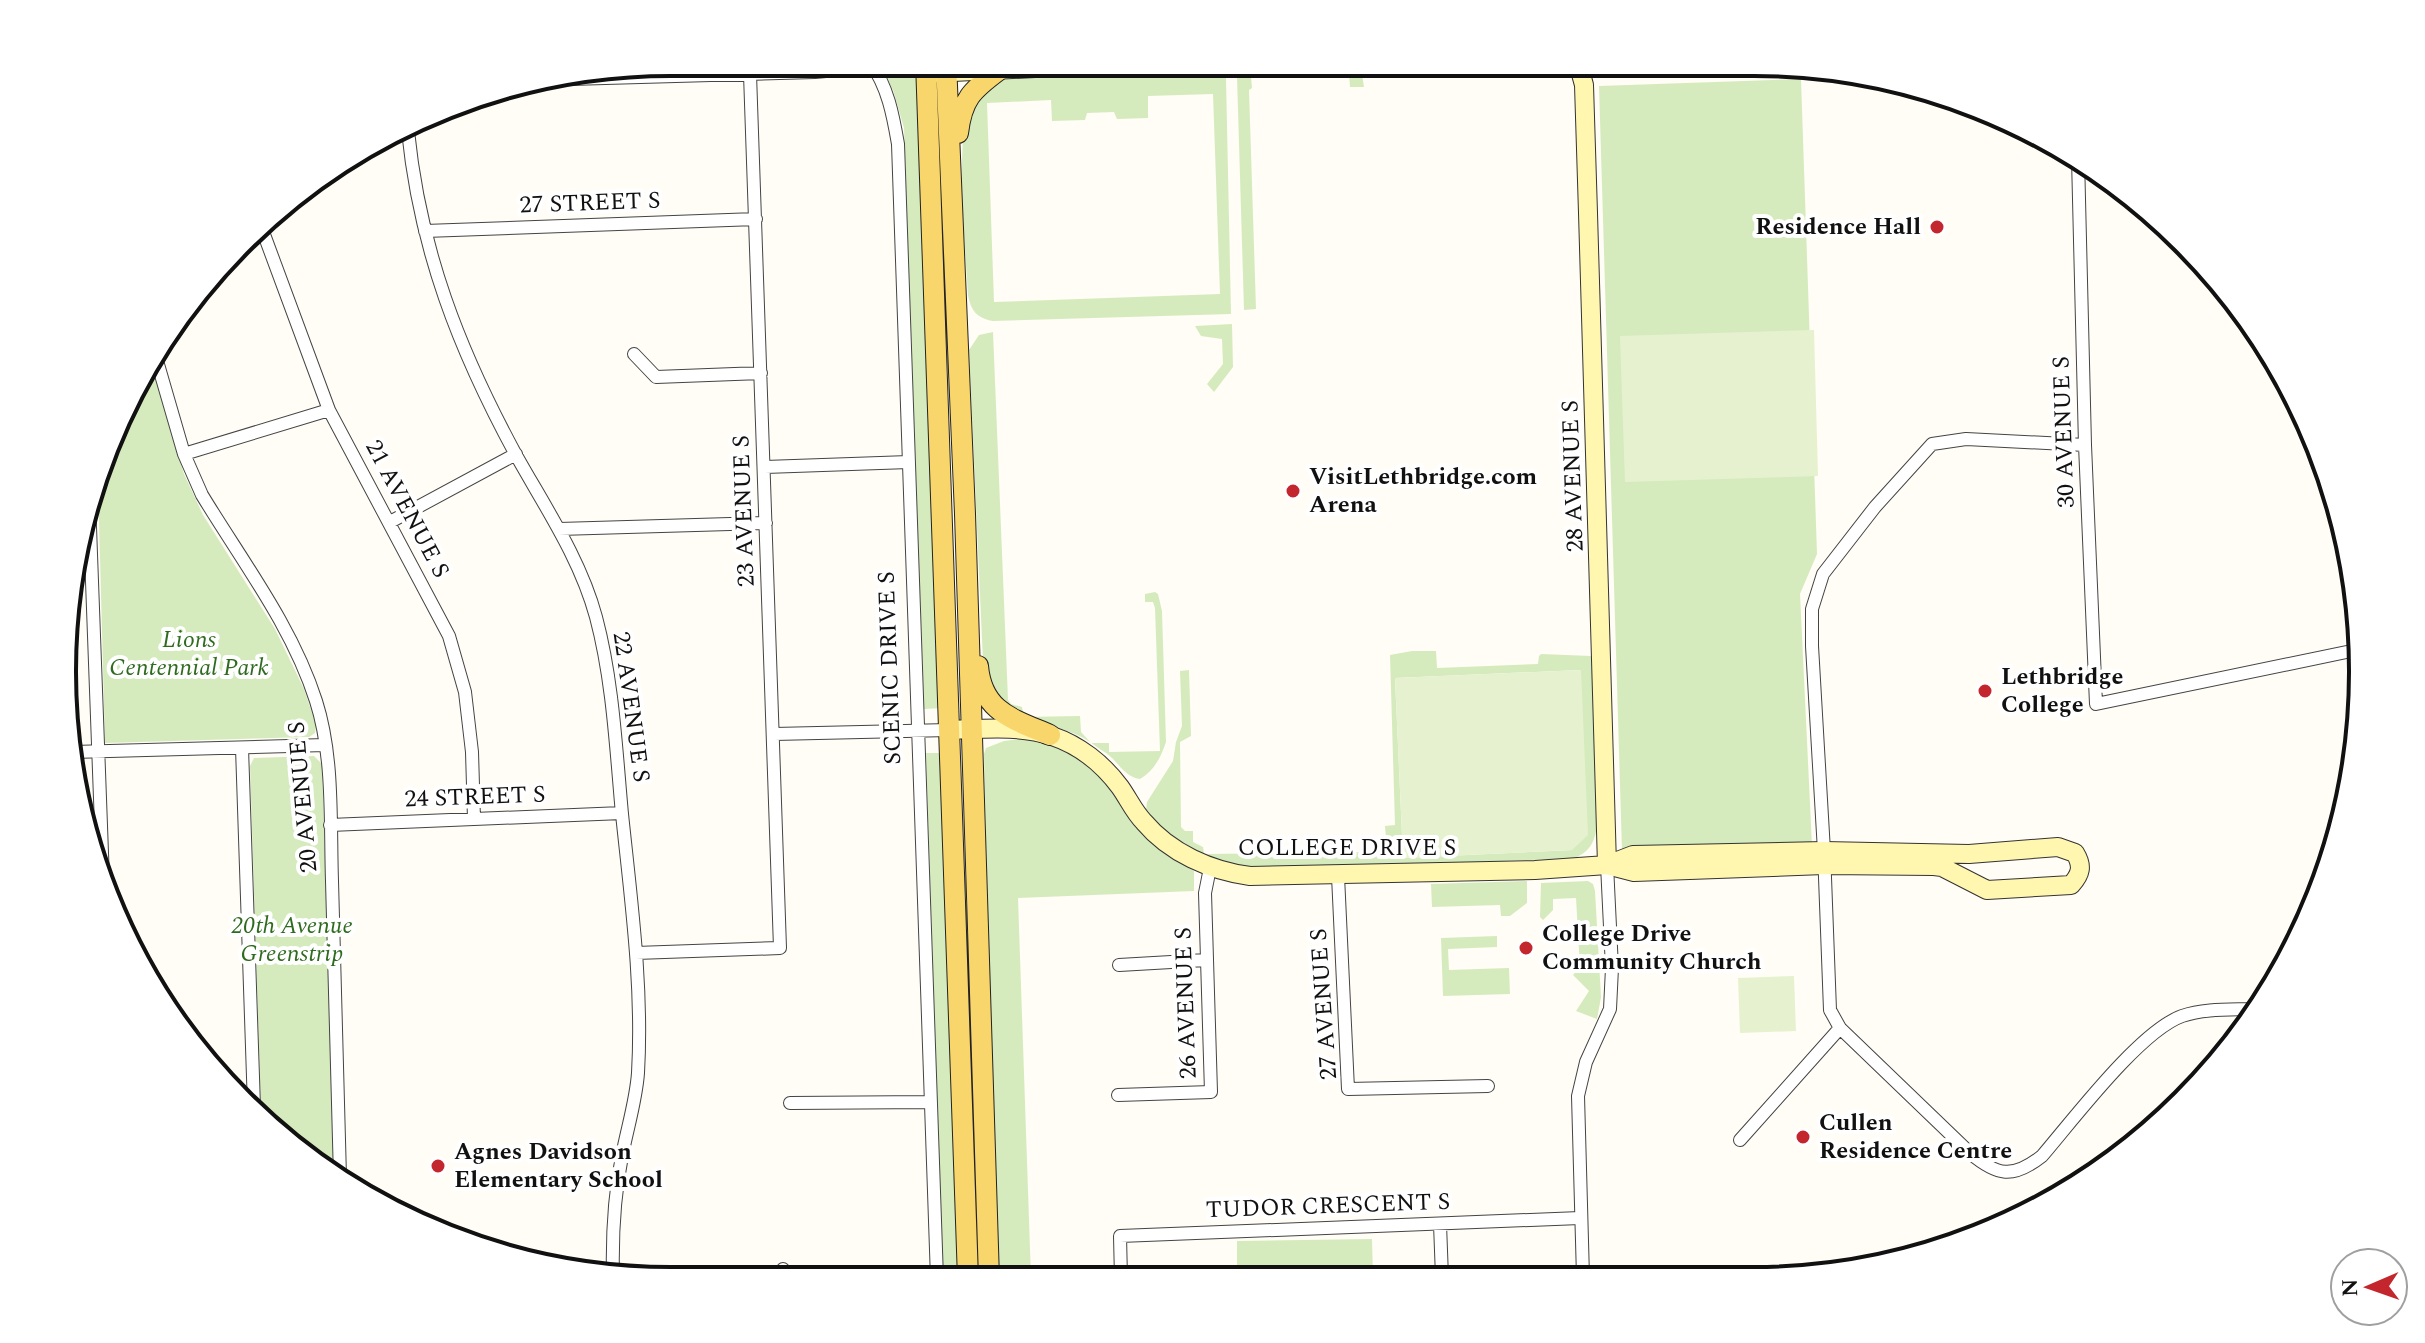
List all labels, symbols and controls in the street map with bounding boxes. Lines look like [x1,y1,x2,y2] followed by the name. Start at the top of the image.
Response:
[519,183,661,223] street label: 27 STREET S
[1755,209,1921,245] place label: Residence Hall
[1928,218,1946,236] marker: Residence Hall
[2043,355,2085,509] street label: 30 AVENUE S
[1552,399,1594,553] street label: 28 AVENUE S
[355,433,459,585] street label: 21 AVENUE S
[723,434,765,588] street label: 23 AVENUE S
[1309,459,1538,523] place label: VisitLethbridge.com Arena
[1284,482,1302,500] marker: VisitLethbridge.com Arena
[869,571,911,765] street label: SCENIC DRIVE S
[109,622,269,686] park label: Lions Centennial Park
[603,629,659,785] street label: 22 AVENUE S
[2001,659,2123,723] place label: Lethbridge College
[1976,682,1994,700] marker: Lethbridge College
[278,720,328,874] street label: 20 AVENUE S
[404,777,546,817] street label: 24 STREET S
[1238,830,1456,866] street label: COLLEGE DRIVE S
[230,908,353,972] park label: 20th Avenue Greenstrip
[1542,916,1762,980] place label: College Drive Community Church
[1165,926,1207,1080] street label: 26 AVENUE S
[1301,927,1347,1081] street label: 27 AVENUE S
[1517,939,1535,957] marker: College Drive Community Church
[1819,1105,2012,1169] place label: Cullen Residence Centre
[1794,1128,1812,1146] marker: Cullen Residence Centre
[454,1134,663,1198] place label: Agnes Davidson Elementary School
[429,1157,447,1175] marker: Agnes Davidson Elementary School
[1205,1184,1451,1228] street label: TUDOR CRESCENT S
[2329,1247,2409,1327] north arrow
[2334,1278,2367,1297] text: N

